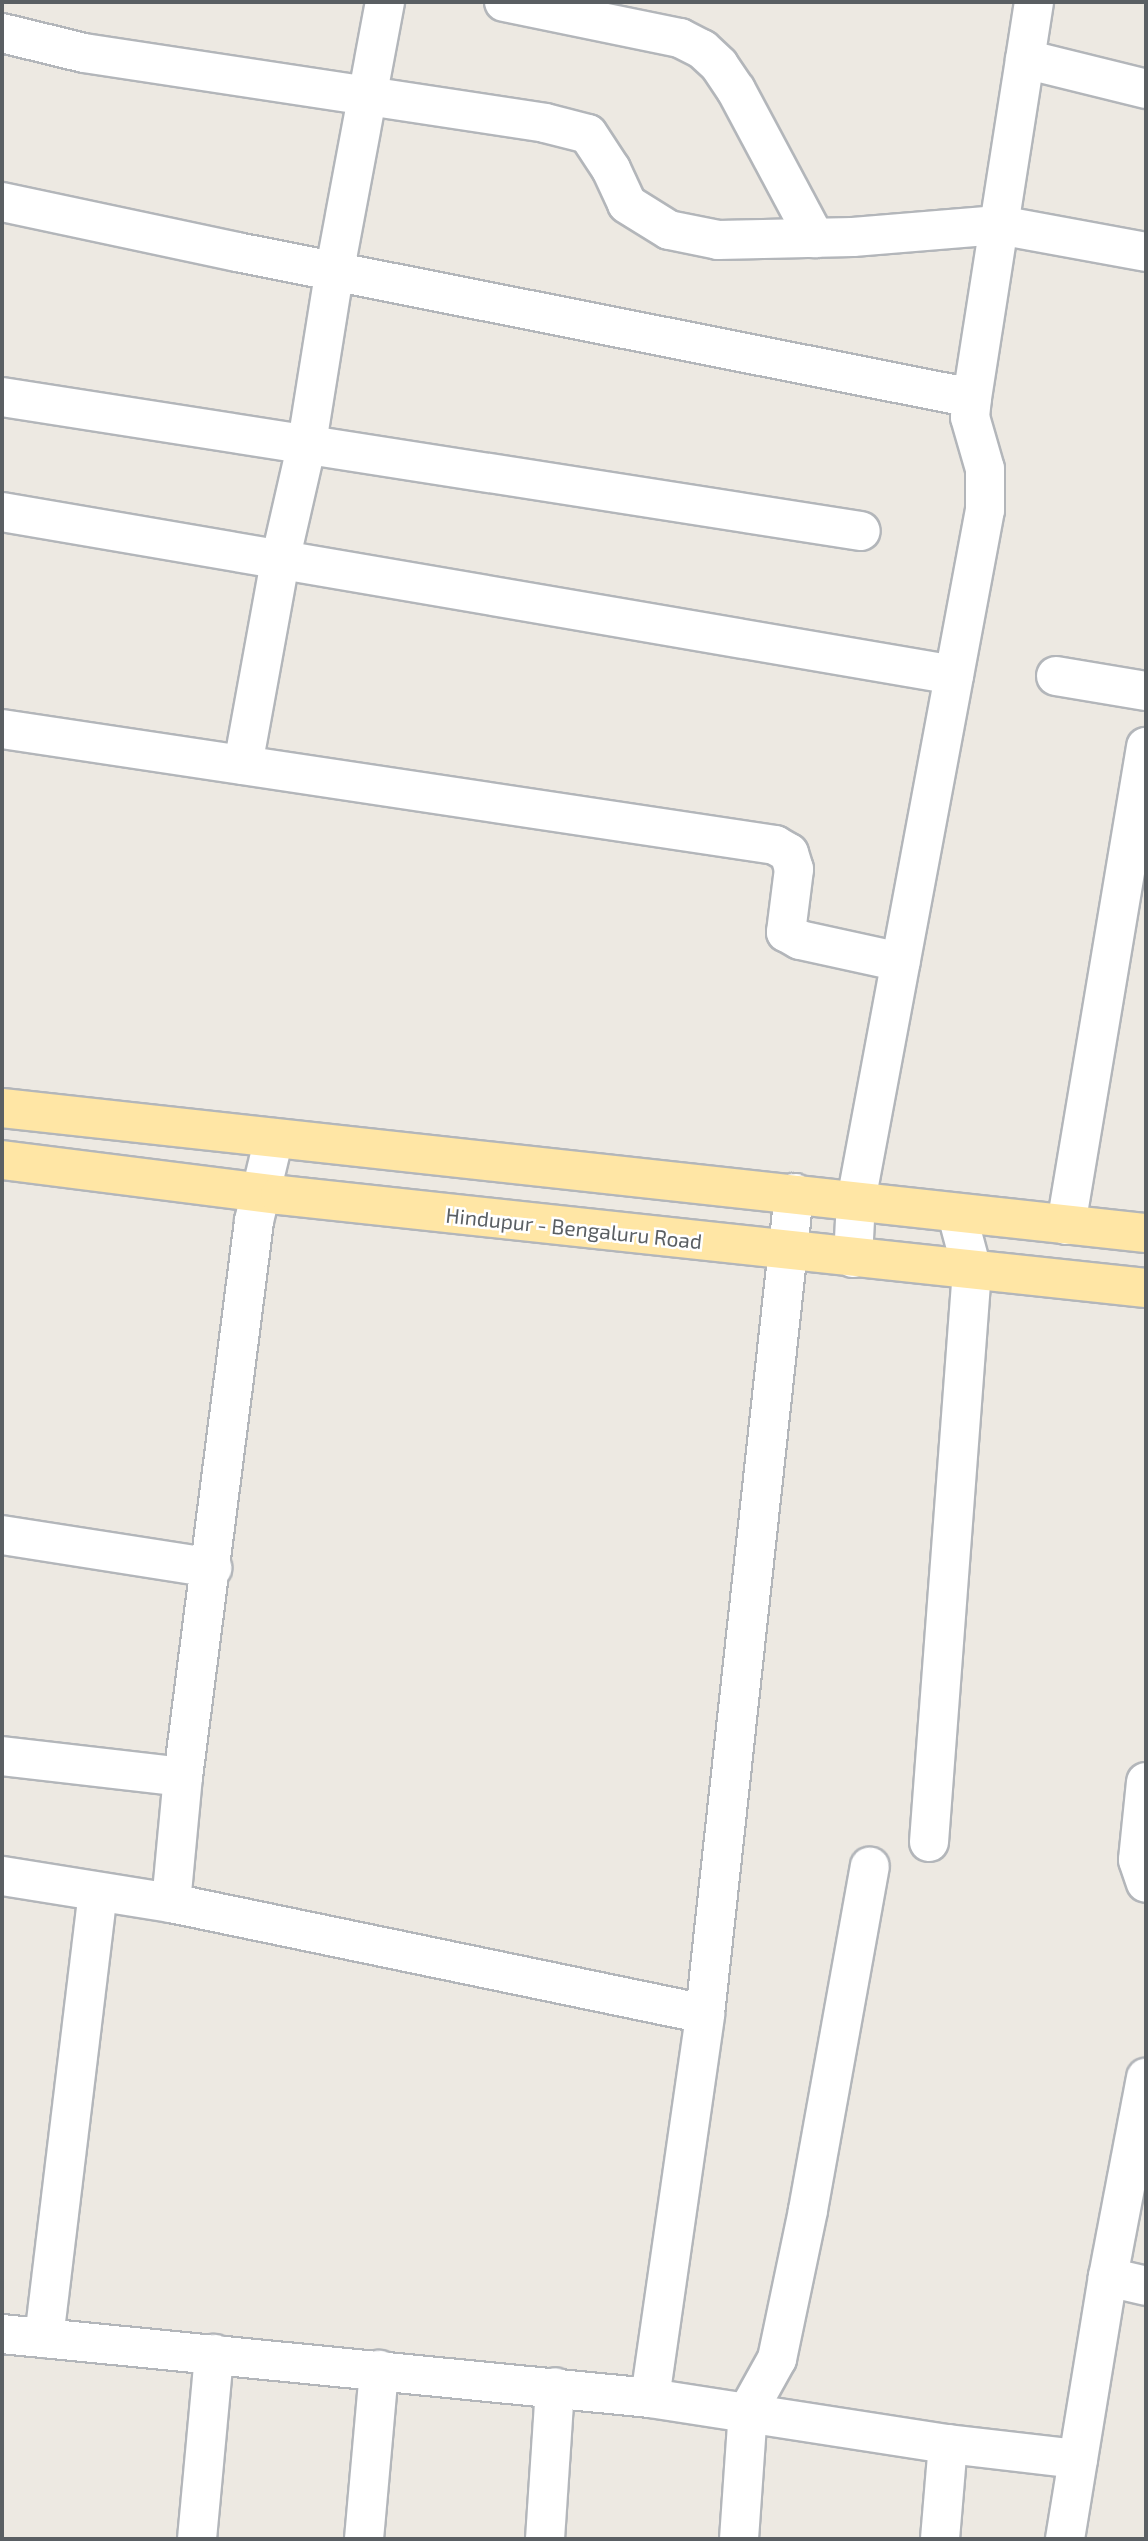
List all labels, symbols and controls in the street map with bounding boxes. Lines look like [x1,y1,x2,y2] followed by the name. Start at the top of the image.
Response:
[444,1202,704,1254] street label: Hindupur - Bengaluru Road

